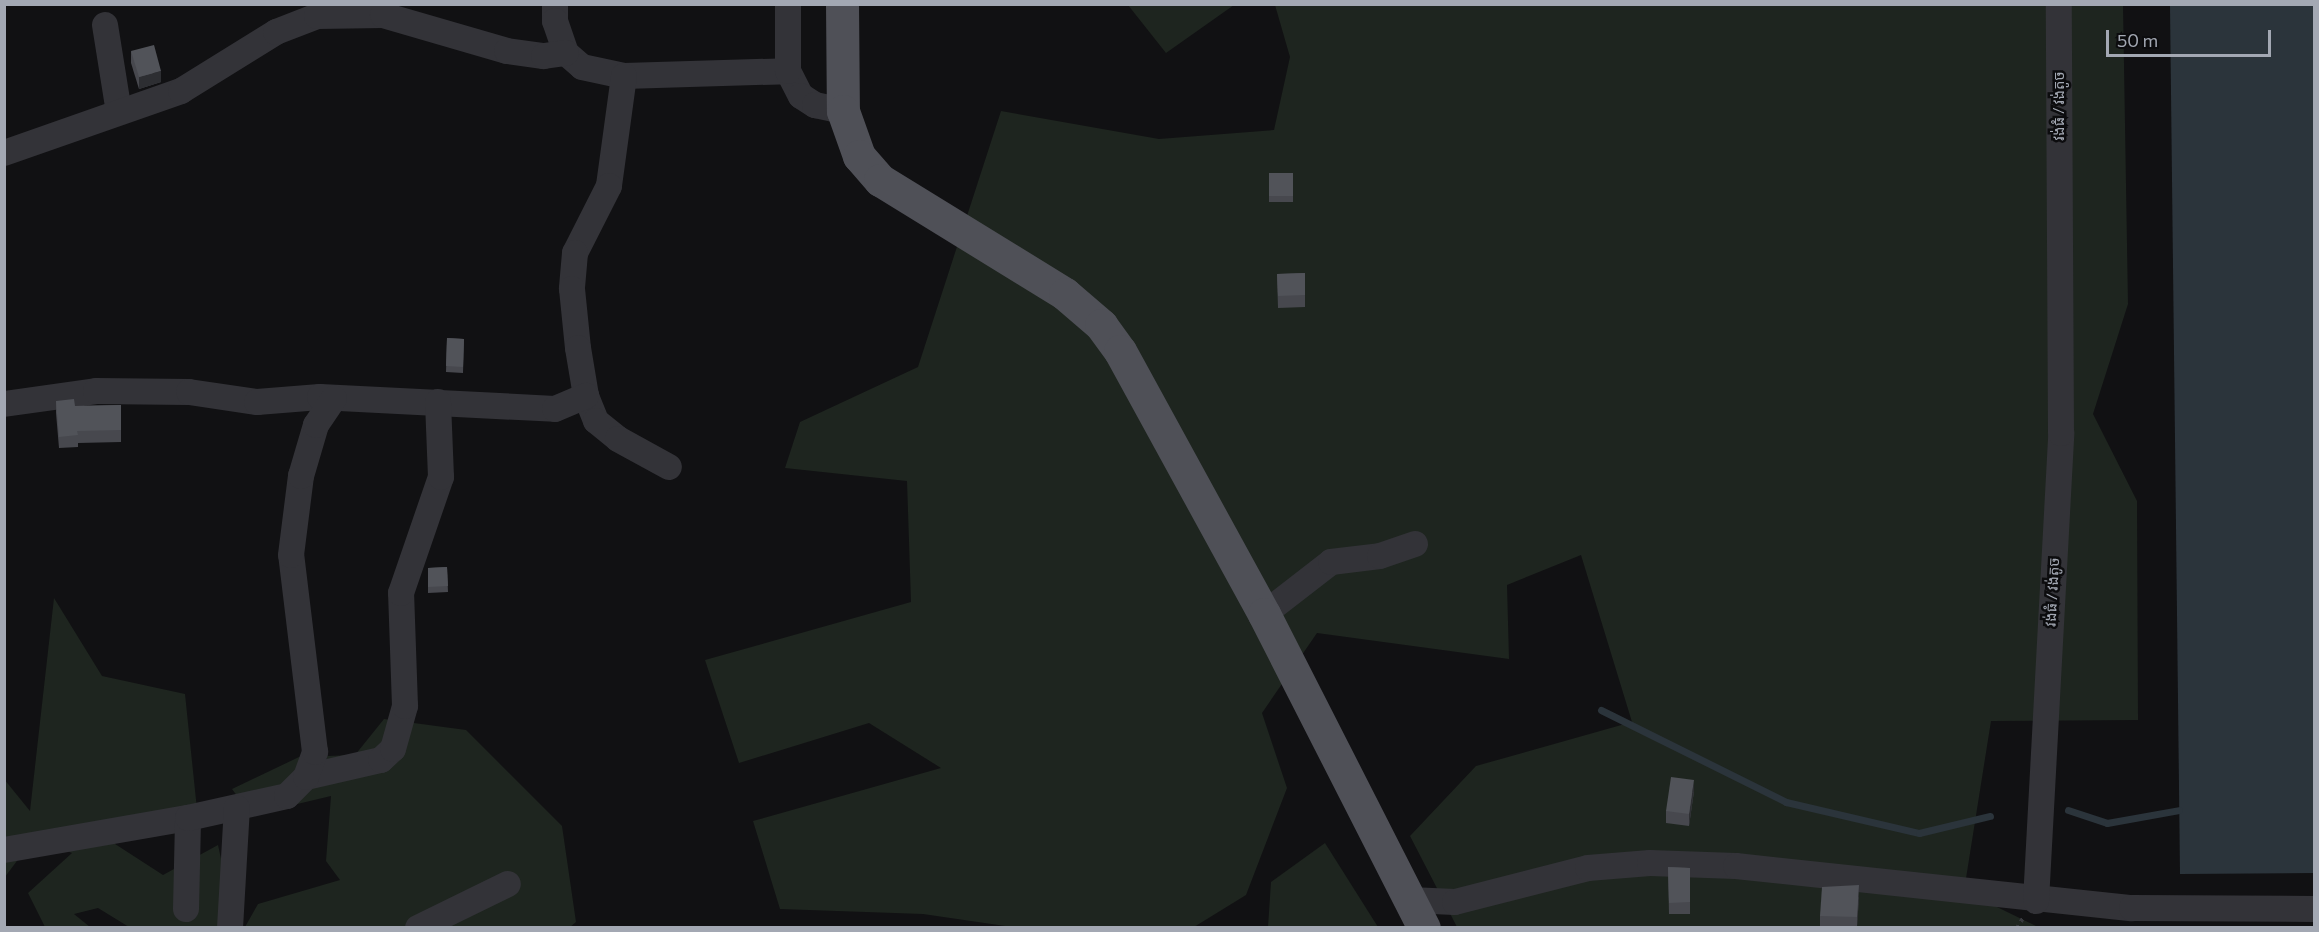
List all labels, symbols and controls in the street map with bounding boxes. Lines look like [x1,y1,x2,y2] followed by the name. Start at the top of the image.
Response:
[2109,18,2274,56] scale bar
[2117,29,2158,51] text: 50 m
[2050,71,2068,141] street label: វង់ធំ / វង់តូច
[2041,557,2063,627] street label: វង់ធំ / វង់តូច

